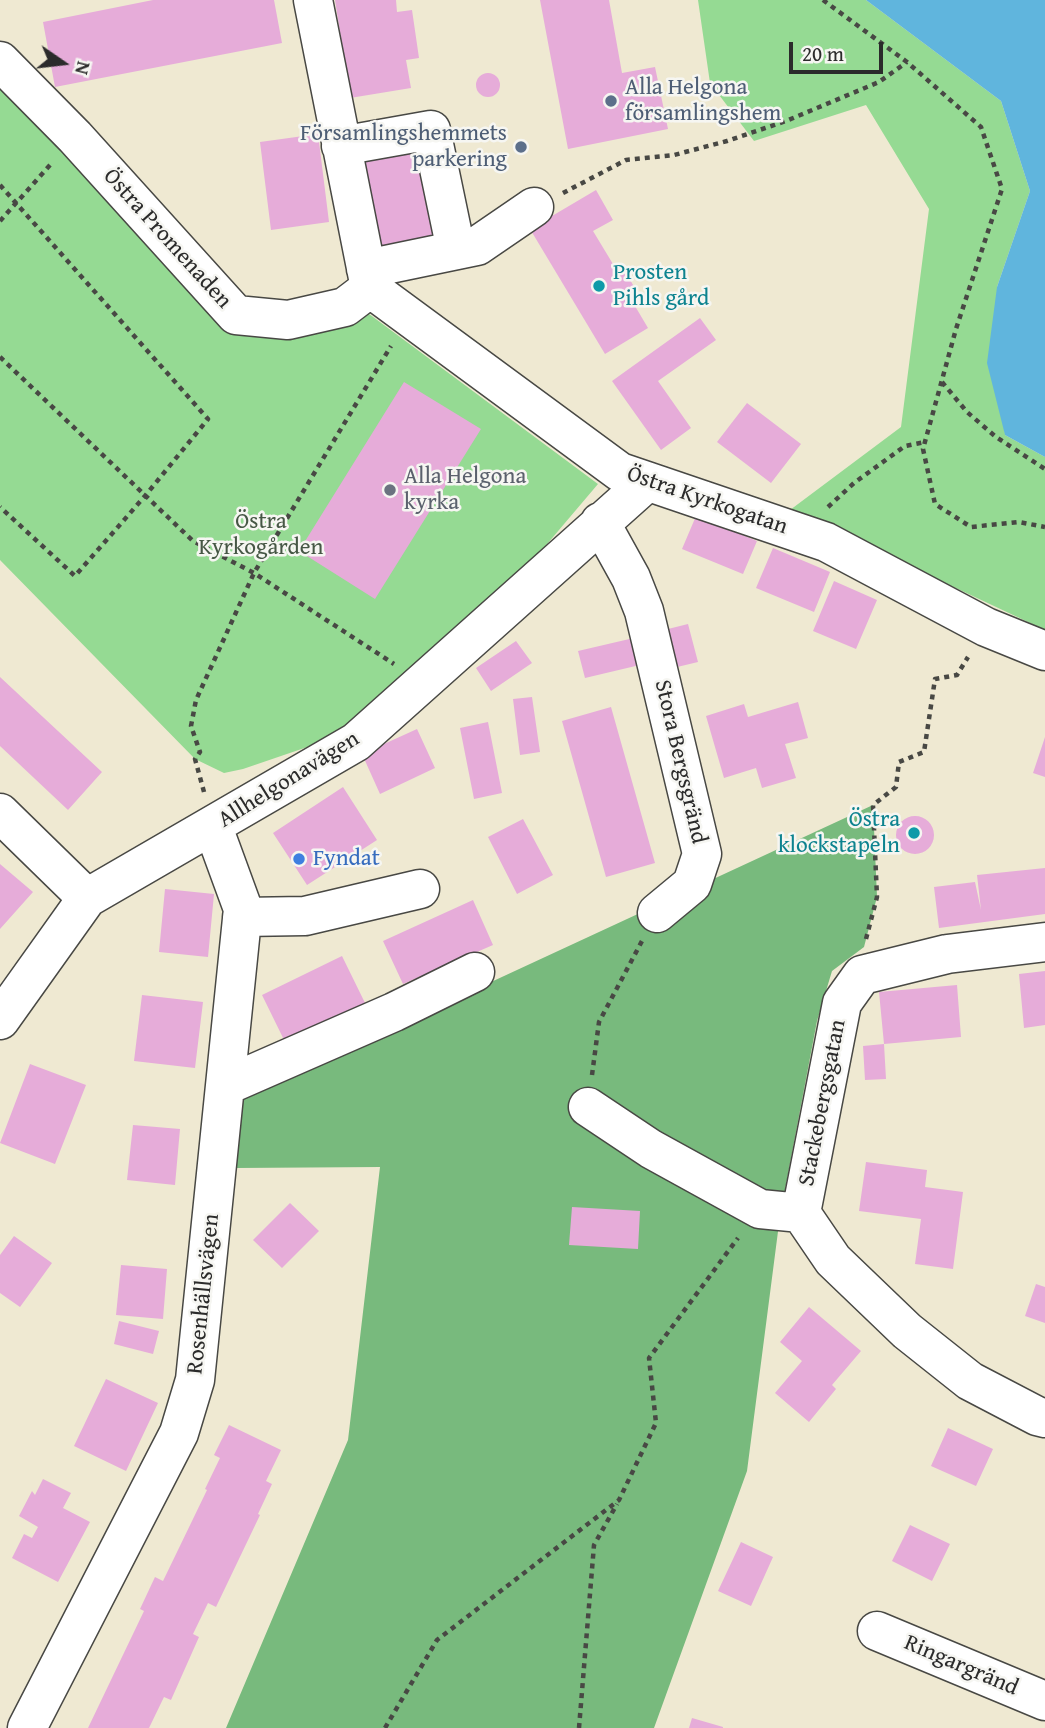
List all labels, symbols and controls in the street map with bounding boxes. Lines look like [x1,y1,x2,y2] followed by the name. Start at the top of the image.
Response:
[28,28,98,98] north arrow
[793,28,888,72] scale bar
[802,38,844,69] text: 20 m
[68,59,98,78] text: N
[625,74,781,128] place label: Alla Helgona församlingshem
[603,93,619,109] marker: Alla Helgona församlingshem
[300,120,507,174] place label: Församlingshemmets parkering
[513,139,529,155] marker: Församlingshemmets parkering
[97,163,237,315] street label: Östra Promenaden
[613,259,709,313] place label: Prosten Pihls gård
[591,278,607,294] marker: Prosten Pihls gård
[623,461,791,541] street label: Östra Kyrkogatan
[404,463,526,517] place label: Alla Helgona kyrka
[382,482,398,498] marker: Alla Helgona kyrka
[198,508,324,562] park label: Östra Kyrkogården
[648,677,712,847] street label: Stora Bergsgränd
[213,726,365,834] street label: Allhelgonavägen
[778,806,900,860] place label: Östra klockstapeln
[906,825,922,841] marker: Östra klockstapeln
[313,845,380,873] place label: Fyndat
[291,851,307,867] marker: Fyndat
[793,1017,853,1189] street label: Stackebergsgatan
[182,1212,226,1376] street label: Rosenhällsvägen
[900,1630,1022,1702] street label: Ringargränd

